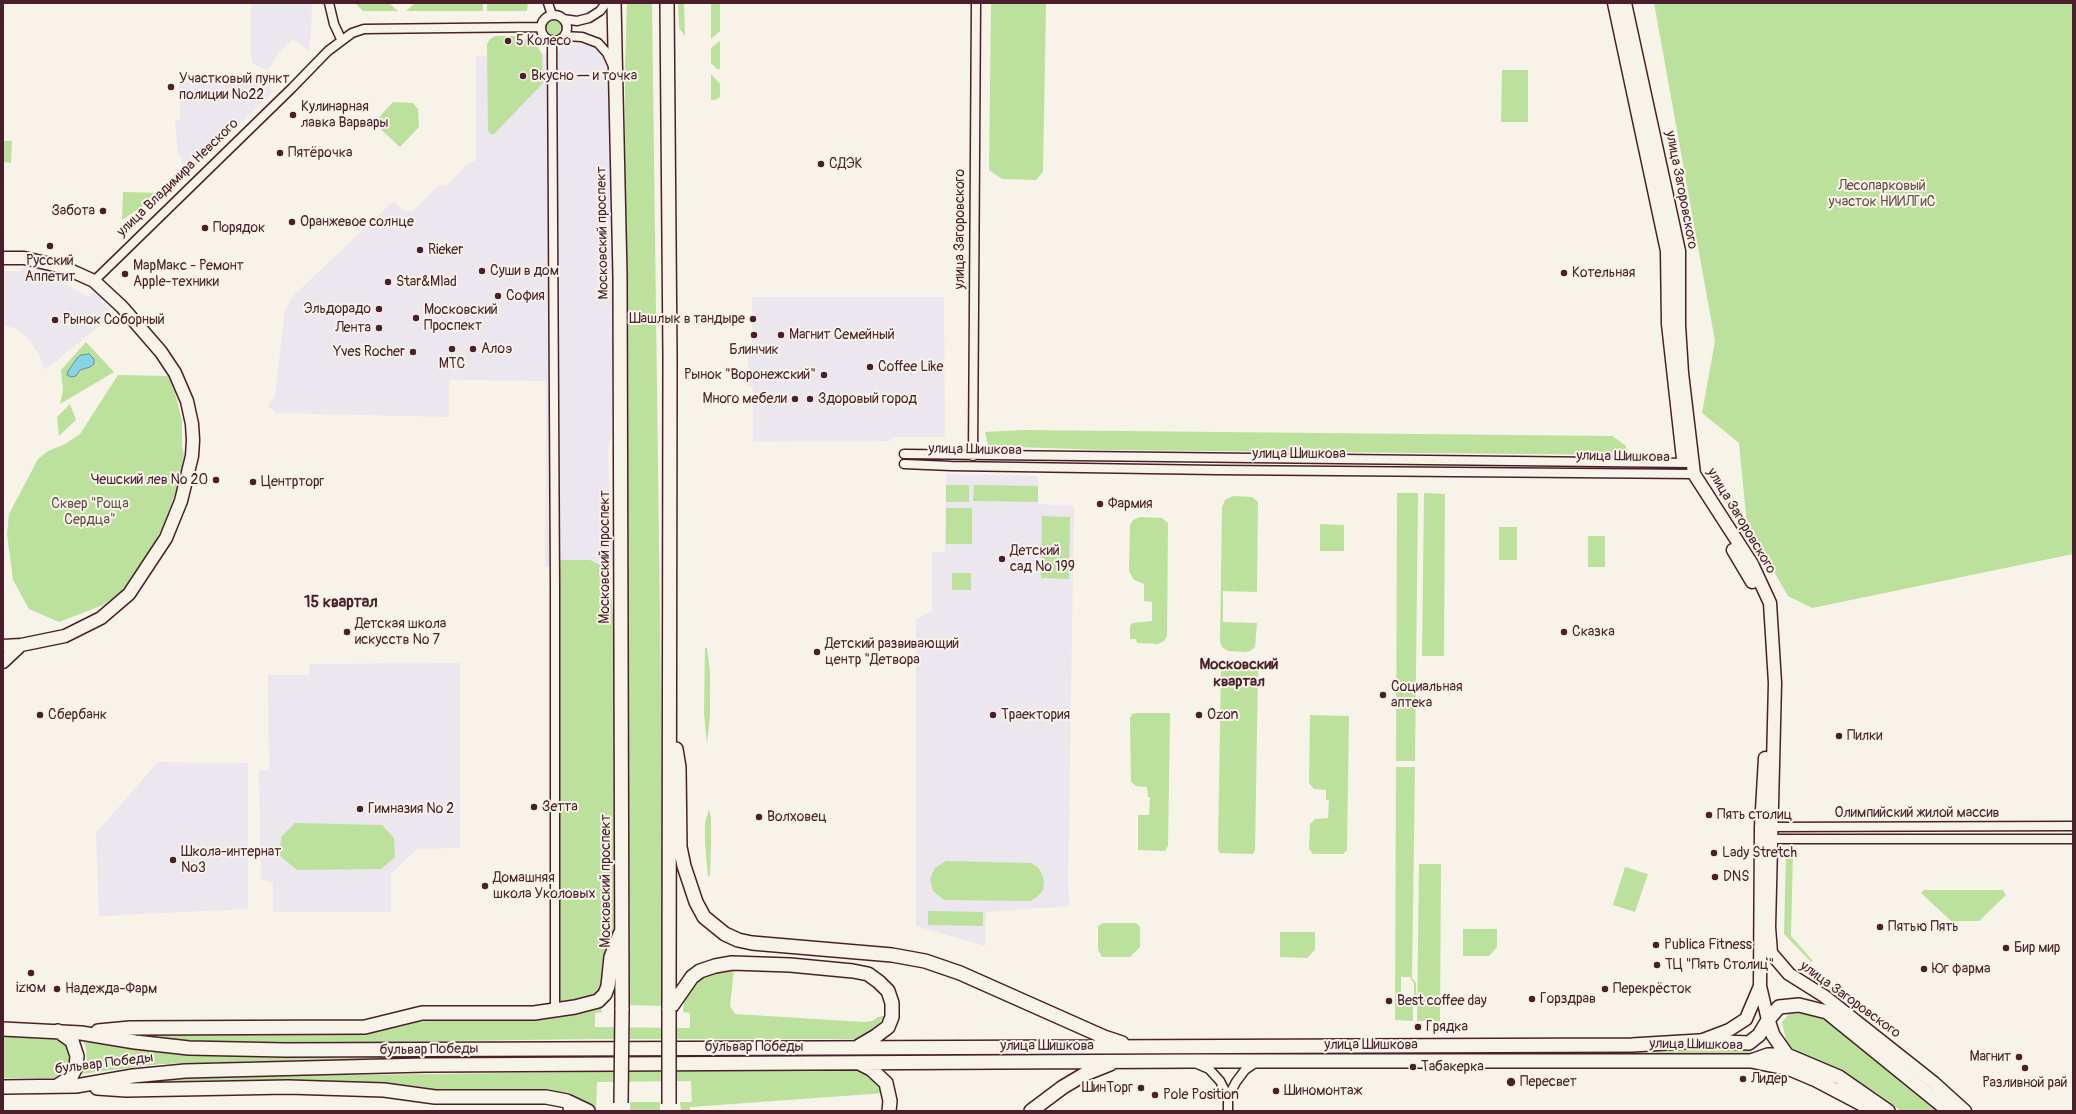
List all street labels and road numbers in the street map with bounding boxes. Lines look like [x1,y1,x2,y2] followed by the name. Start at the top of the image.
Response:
[114,115,242,241] street label: улица Владимира Невского
[1661,129,1701,251] street label: улица Загоровского
[593,166,613,300] street label: Московский проспект
[952,169,968,289] street label: улица Загоровского
[928,441,1022,459] street label: улица Шишкова
[1252,446,1346,462] street label: улица Шишкова
[1576,448,1670,466] street label: улица Шишкова
[1703,465,1779,577] street label: улица Загоровского
[597,490,613,624] street label: Московский проспект
[1834,805,2000,821] street label: Олимпийский жилой массив
[598,814,614,948] street label: Московский проспект
[1796,958,1904,1042] street label: улица Загоровского
[1649,1036,1743,1054] street label: улица Шишкова
[1324,1037,1418,1053] street label: улица Шишкова
[1000,1038,1094,1054] street label: улица Шишкова
[704,1039,804,1055] street label: бульвар Победы
[379,1041,479,1059] street label: бульвар Победы
[54,1050,154,1078] street label: бульвар Победы

